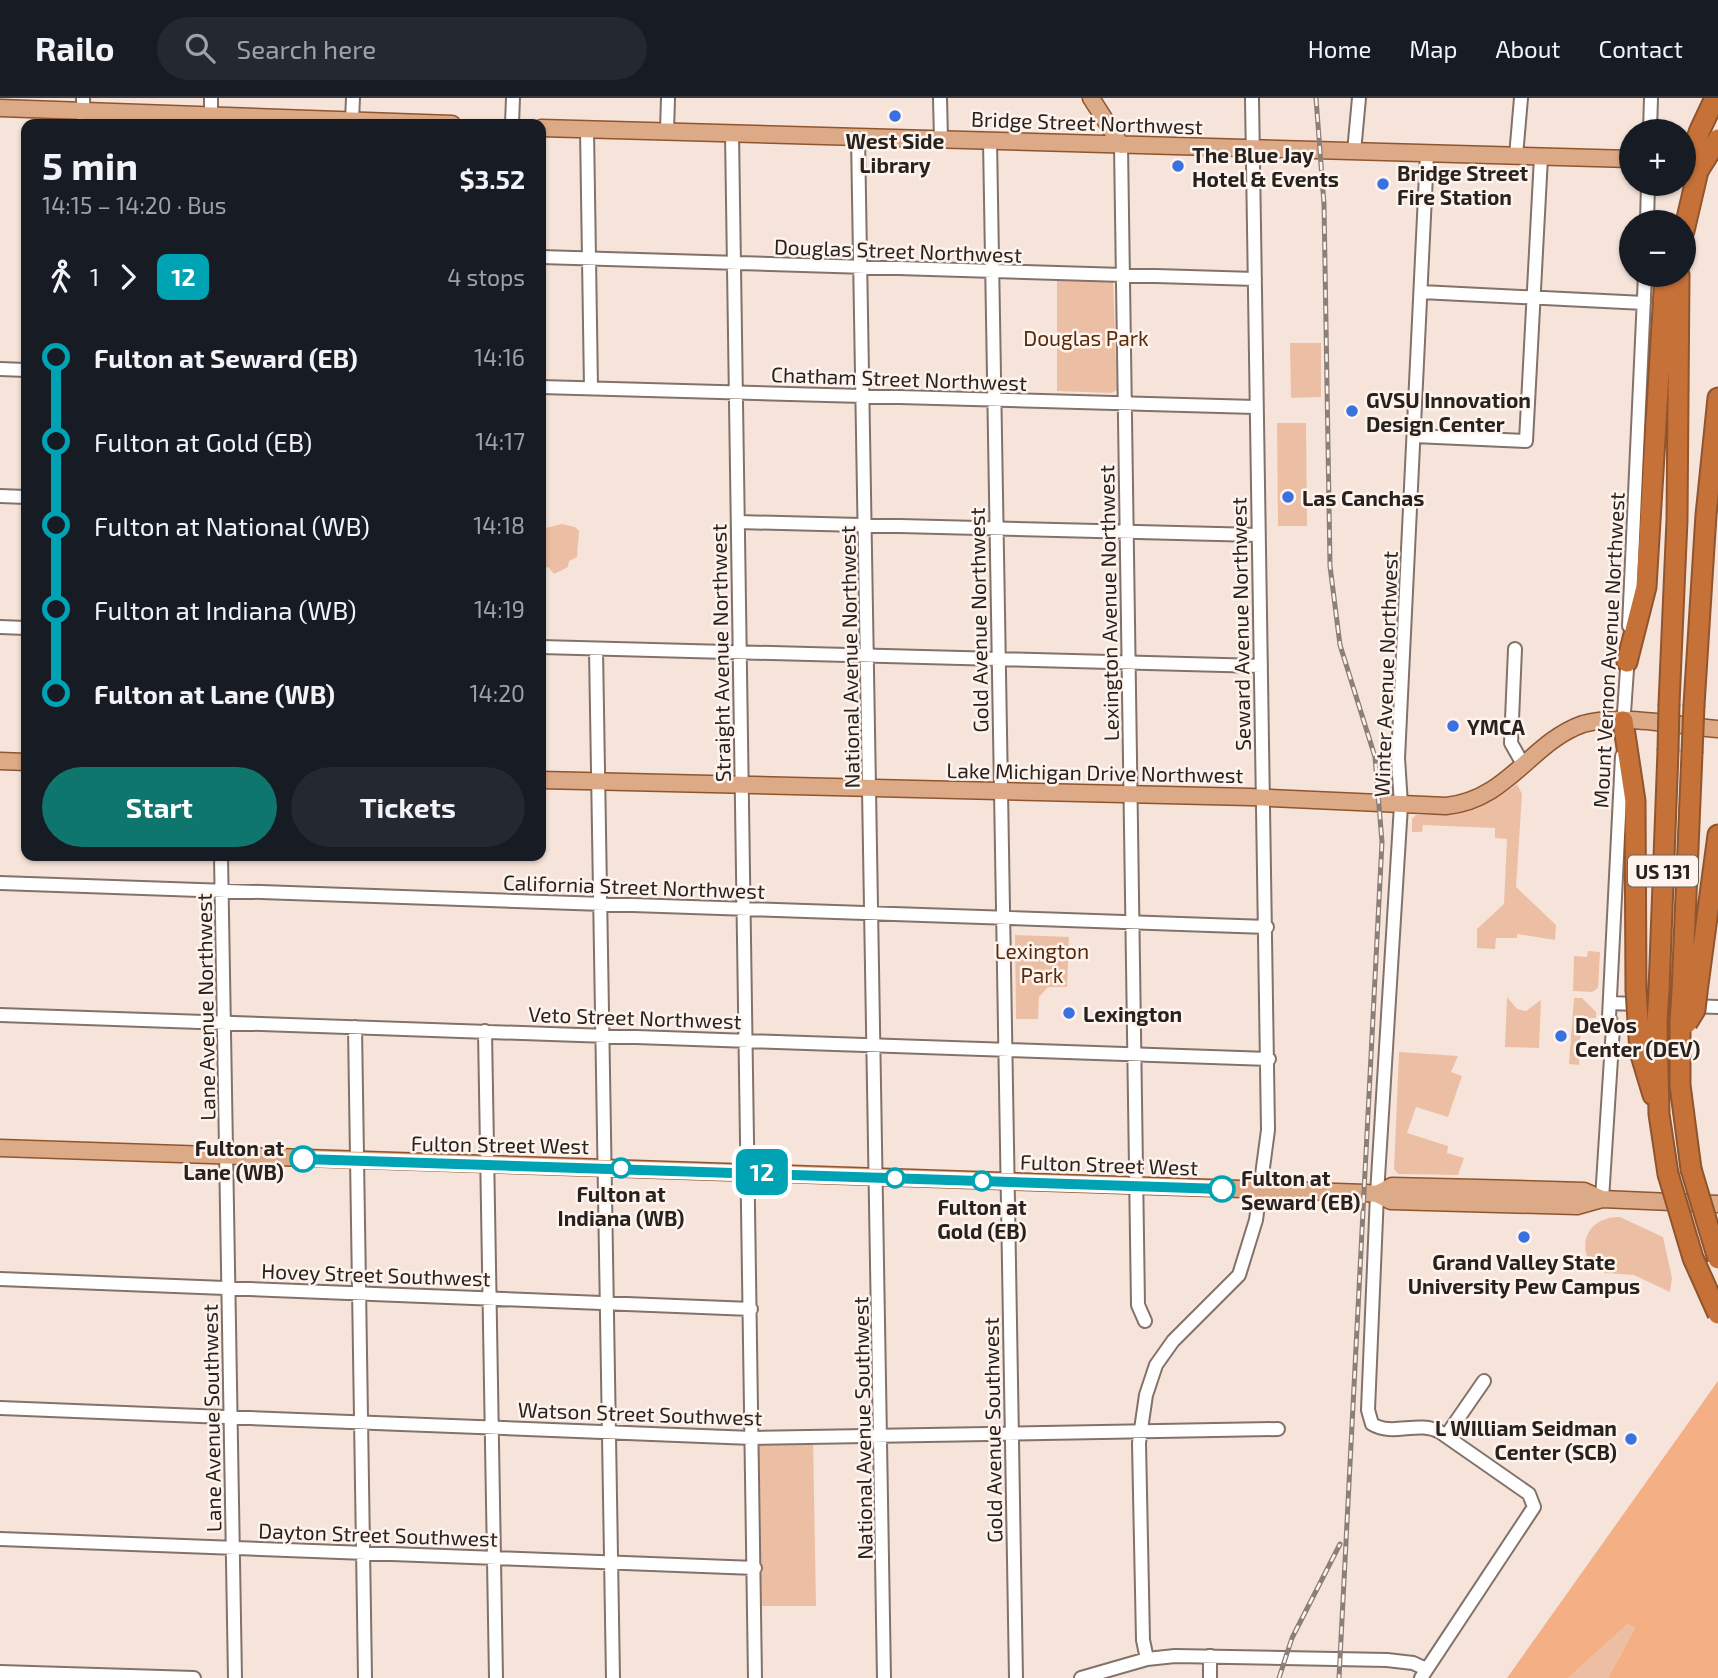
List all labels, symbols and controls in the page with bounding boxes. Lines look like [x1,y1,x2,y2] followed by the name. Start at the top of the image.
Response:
[157,17,647,80] search box
[35,28,115,68] text: Railo
[181,29,219,67] icon: search
[237,33,376,64] text: Search here
[1308,34,1371,63] text: Home
[1409,34,1457,63] text: Map
[1495,34,1561,63] text: About
[1599,34,1683,63] text: Contact
[971,105,1203,139] street label: Bridge Street Northwest
[887,108,903,124] marker: West Side Library
[1619,119,1696,287] map controls
[1619,119,1696,196] button: +
[846,128,945,178] place label: West Side Library
[42,142,138,188] text: 5 min
[1192,142,1339,191] place label: The Blue Jay Hotel & Events
[1170,158,1186,174] marker: The Blue Jay Hotel & Events
[1397,160,1529,209] place label: Bridge Street Fire Station
[459,163,525,194] text: $3.52
[1375,176,1391,192] marker: Bridge Street Fire Station
[42,191,226,219] text: 14:15 – 14:20 · Bus
[1619,210,1696,287] button: −
[774,233,1022,267] street label: Douglas Street Northwest
[42,258,80,296] icon: walk
[109,258,147,296] icon: forward
[171,262,195,291] text: 12
[90,263,99,291] text: 1
[447,263,525,291] text: 4 stops
[1023,325,1149,350] park label: Douglas Park
[94,342,358,373] text: Fulton at Seward (EB)
[474,343,525,371] text: 14:16
[771,361,1027,395] street label: Chatham Street Northwest
[1366,387,1531,436] place label: GVSU Innovation Design Center
[1344,403,1360,419] marker: GVSU Innovation Design Center
[94,426,312,457] text: Fulton at Gold (EB)
[475,427,525,455] text: 14:17
[1093,465,1123,741] street label: Lexington Avenue Northwest
[1302,485,1424,510] place label: Las Canchas
[1280,489,1296,505] marker: Las Canchas
[1587,491,1629,809] street label: Mount Vernon Avenue Northwest
[1225,497,1255,751] street label: Seward Avenue Northwest
[964,507,992,733] street label: Gold Avenue Northwest
[94,510,370,541] text: Fulton at National (WB)
[473,511,525,539] text: 14:18
[705,524,735,782] street label: Straight Avenue Northwest
[834,525,864,789] street label: National Avenue Northwest
[1368,550,1402,798] street label: Winter Avenue Northwest
[94,594,357,625] text: Fulton at Indiana (WB)
[474,595,525,623] text: 14:19
[94,678,335,709] text: Fulton at Lane (WB)
[469,679,525,707] text: 14:20
[1467,714,1525,739] place label: YMCA
[1445,718,1461,734] marker: YMCA
[946,757,1244,787] street label: Lake Michigan Drive Northwest
[42,767,277,847] button: Start
[291,767,525,847] button: Tickets
[1628,856,1698,886] road number: US 131
[502,869,766,903] street label: California Street Northwest
[191,893,219,1121] street label: Lane Avenue Northwest
[995,938,1089,987] park label: Lexington Park
[528,1001,742,1033] street label: Veto Street Northwest
[1083,1001,1182,1026] place label: Lexington
[1061,1005,1077,1021] marker: Lexington
[1575,1012,1701,1061] place label: DeVos Center (DEV)
[1553,1028,1569,1044] marker: DeVos Center (DEV)
[411,1130,589,1158] street label: Fulton Street West
[183,1135,284,1184] place label: Fulton at Lane (WB)
[290,1146,316,1172] marker: Fulton at Lane (WB)
[1020,1148,1198,1180] street label: Fulton Street West
[730,1149,794,1195] line badge: 12
[750,1157,774,1186] text: 12
[611,1158,631,1178] marker: Fulton at Indiana (WB)
[1241,1165,1360,1214] place label: Fulton at Seward (EB)
[885,1168,905,1188] unlabelled marker
[972,1171,992,1191] marker: Fulton at Gold (EB)
[1209,1176,1235,1202] marker: Fulton at Seward (EB)
[558,1181,684,1230] place label: Fulton at Indiana (WB)
[937,1194,1027,1243] place label: Fulton at Gold (EB)
[1516,1229,1532,1245] marker: Grand Valley State University Pew Campus
[1408,1249,1640,1299] place label: Grand Valley State University Pew Campus
[261,1258,491,1290] street label: Hovey Street Southwest
[847,1296,877,1560] street label: National Avenue Southwest
[197,1304,225,1532] street label: Lane Avenue Southwest
[978,1317,1006,1543] street label: Gold Avenue Southwest
[517,1396,763,1430] street label: Watson Street Southwest
[1435,1415,1617,1464] place label: L WIlliam Seidman Center (SCB)
[1623,1431,1639,1447] marker: L WIlliam Seidman Center (SCB)
[258,1517,498,1551] street label: Dayton Street Southwest

